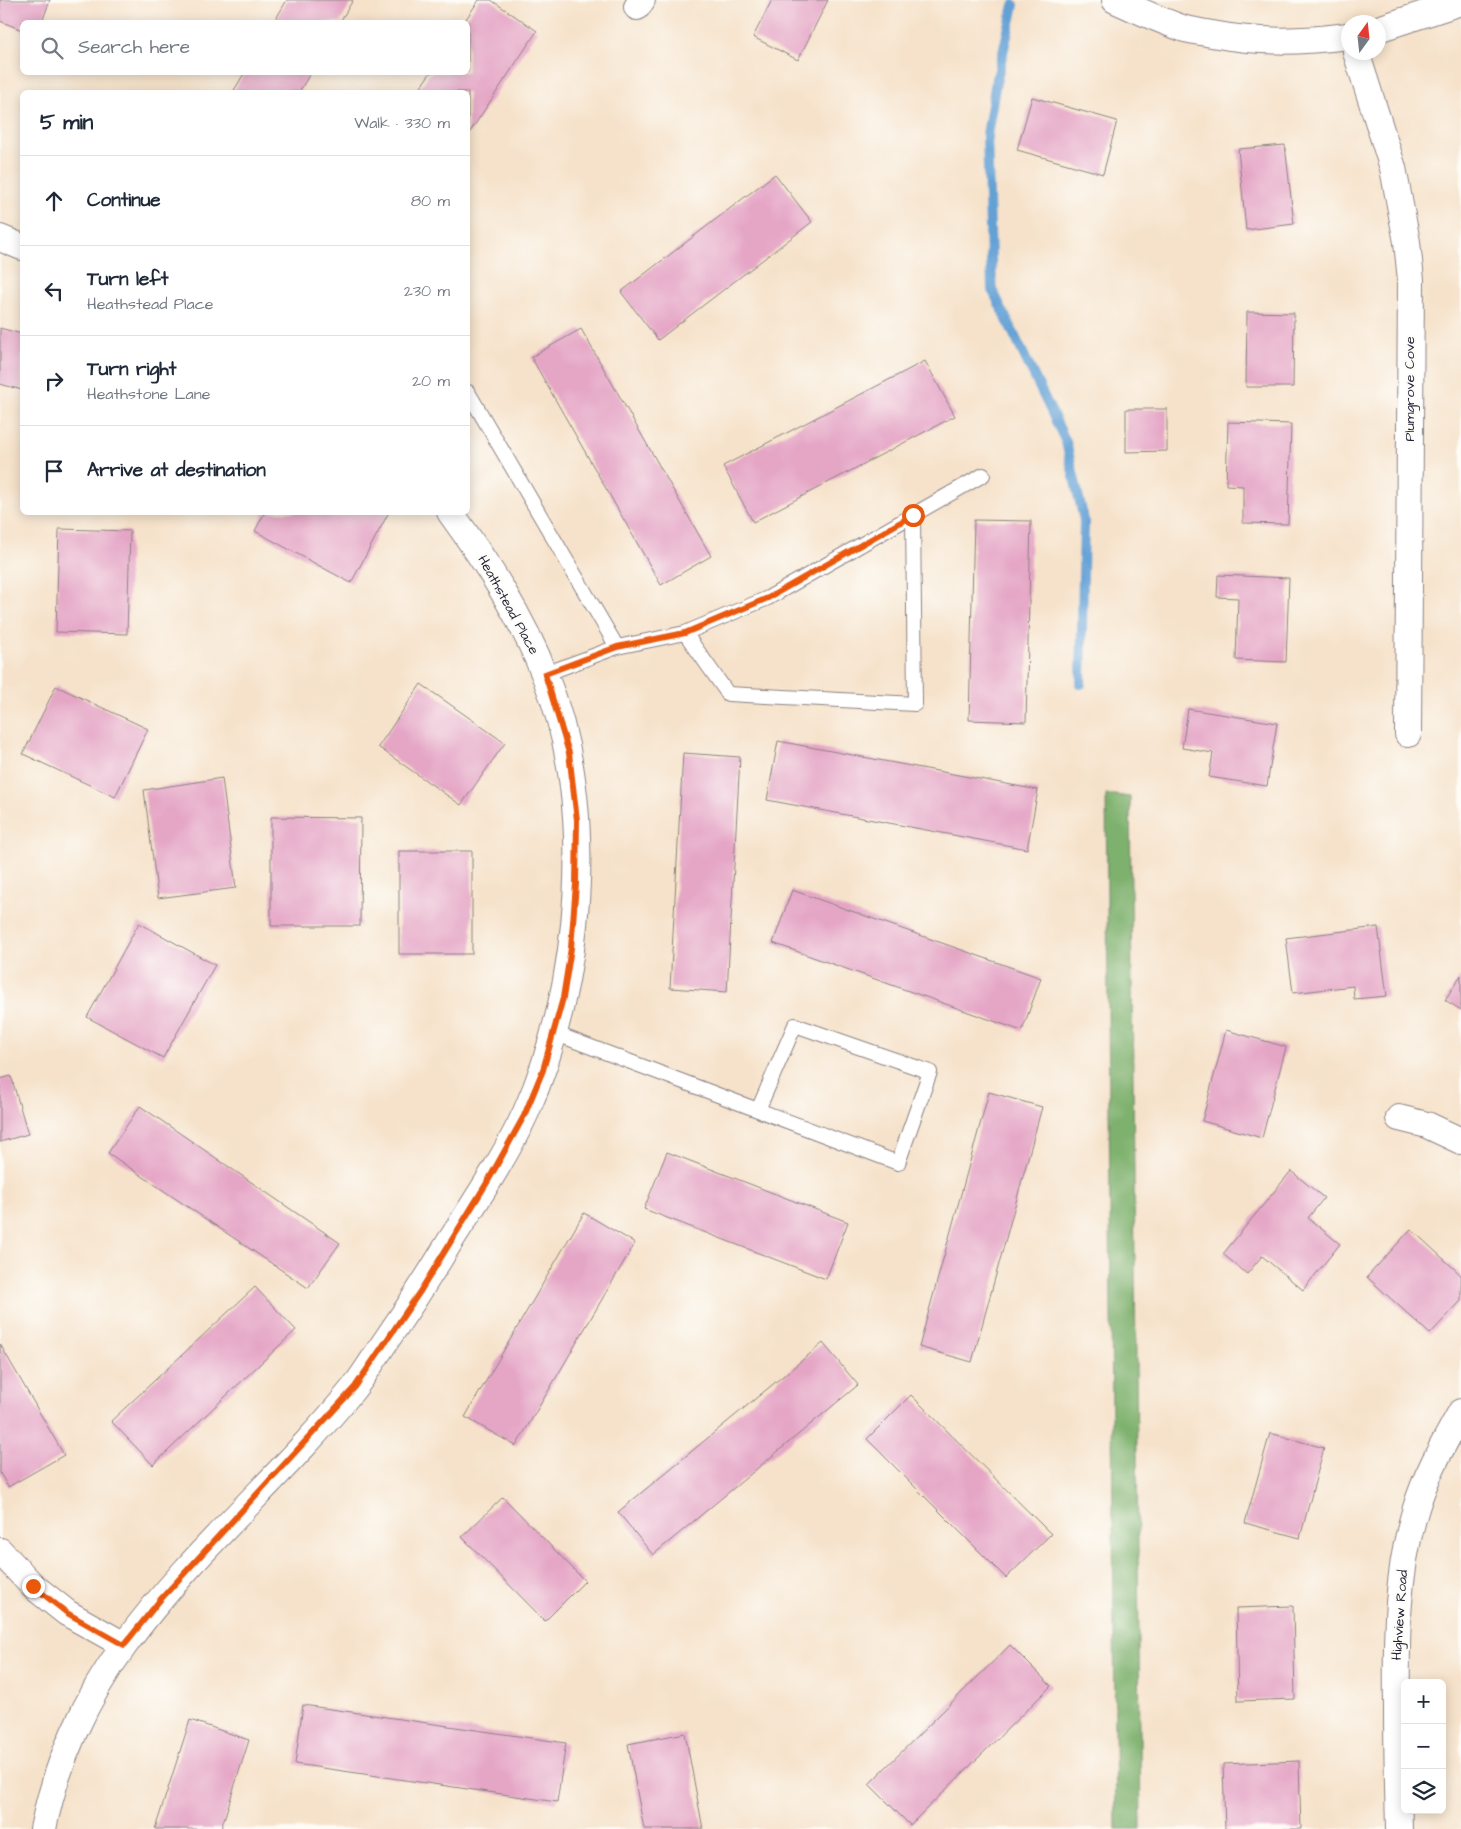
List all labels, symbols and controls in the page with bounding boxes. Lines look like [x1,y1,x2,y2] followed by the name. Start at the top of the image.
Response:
[1341,15,1386,60] north arrow
[20,20,470,75] search box
[38,34,66,62] icon: search
[78,34,190,61] text: Search here
[40,108,93,137] text: 5 min
[354,112,450,134] text: Walk · 330 m
[40,187,68,215] icon: ahead
[87,187,161,214] text: Continue
[411,190,450,212] text: 80 m
[87,266,168,293] text: Turn left
[40,277,68,305] icon: left
[404,280,450,302] text: 230 m
[87,293,213,315] text: Heathstead Place
[1400,336,1420,442] street label: Plumgrove Cove
[87,356,176,383] text: Turn right
[40,367,68,395] icon: right
[412,370,450,392] text: 20 m
[87,383,210,405] text: Heathstone Lane
[40,457,68,485] icon: arrive
[87,457,266,484] text: Arrive at destination
[902,504,925,527] route start
[472,552,544,659] street label: Heathstead Place
[1387,1569,1413,1661] street label: Highview Road
[22,1575,45,1598] route end
[1401,1679,1446,1814] map controls
[1401,1679,1446,1724] button: +
[1401,1724,1446,1769] button: −
[1401,1769,1446,1814] button: layers

